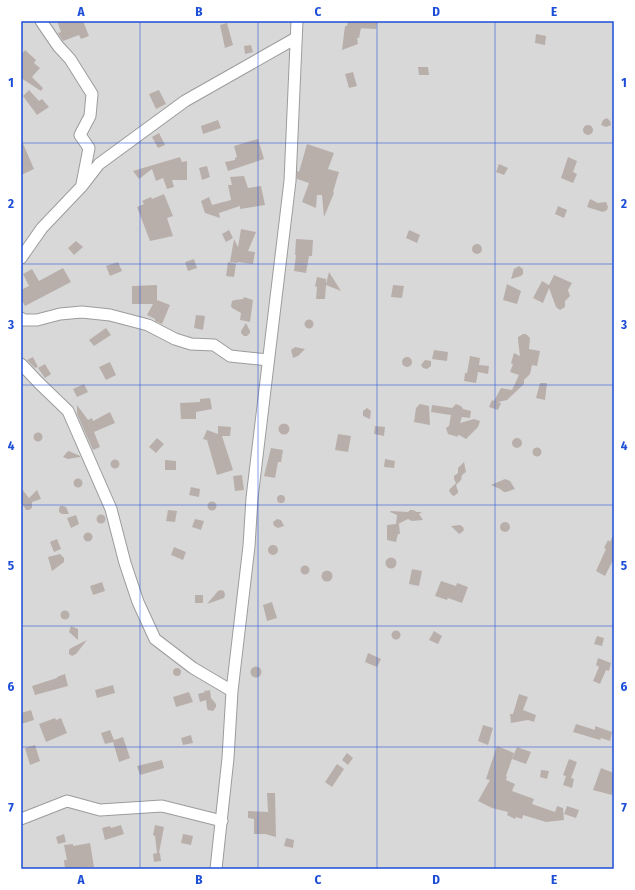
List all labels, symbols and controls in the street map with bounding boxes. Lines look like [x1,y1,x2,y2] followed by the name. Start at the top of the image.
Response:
[76,4,85,19] text: A
[195,4,203,19] text: B
[315,4,322,19] text: C
[432,4,440,19] text: D
[551,4,557,19] text: E
[8,75,14,90] text: 1
[621,75,627,90] text: 1
[7,196,14,211] text: 2
[620,196,627,211] text: 2
[7,317,14,332] text: 3
[620,317,627,332] text: 3
[8,438,15,453] text: 4
[621,438,628,453] text: 4
[8,558,14,573] text: 5
[621,558,627,573] text: 5
[8,679,15,694] text: 6
[621,679,628,694] text: 6
[8,800,14,815] text: 7
[621,800,627,815] text: 7
[76,872,85,887] text: A
[195,872,203,887] text: B
[315,872,322,887] text: C
[432,872,440,887] text: D
[551,872,557,887] text: E

